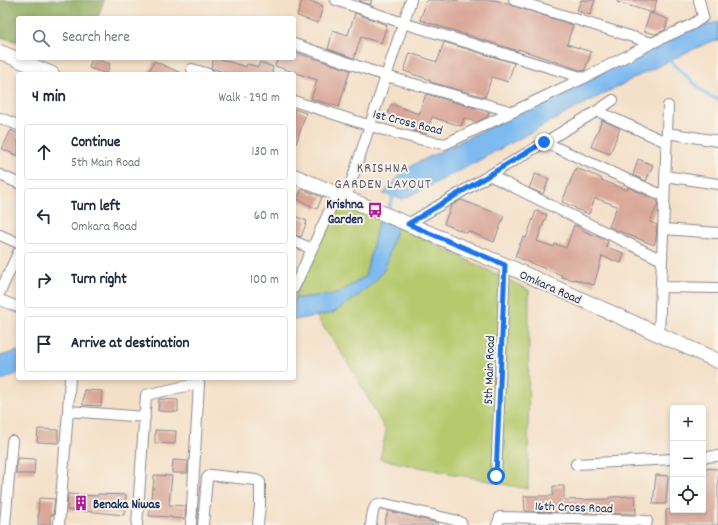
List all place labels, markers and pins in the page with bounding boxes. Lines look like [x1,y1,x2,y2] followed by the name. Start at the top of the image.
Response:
[326,196,364,230] place label: Krishna Garden
[366,201,384,219] bus stop icon: Krishna Garden
[72,494,90,512] building icon: Benaka Niwas
[93,496,161,515] place label: Benaka Niwas

